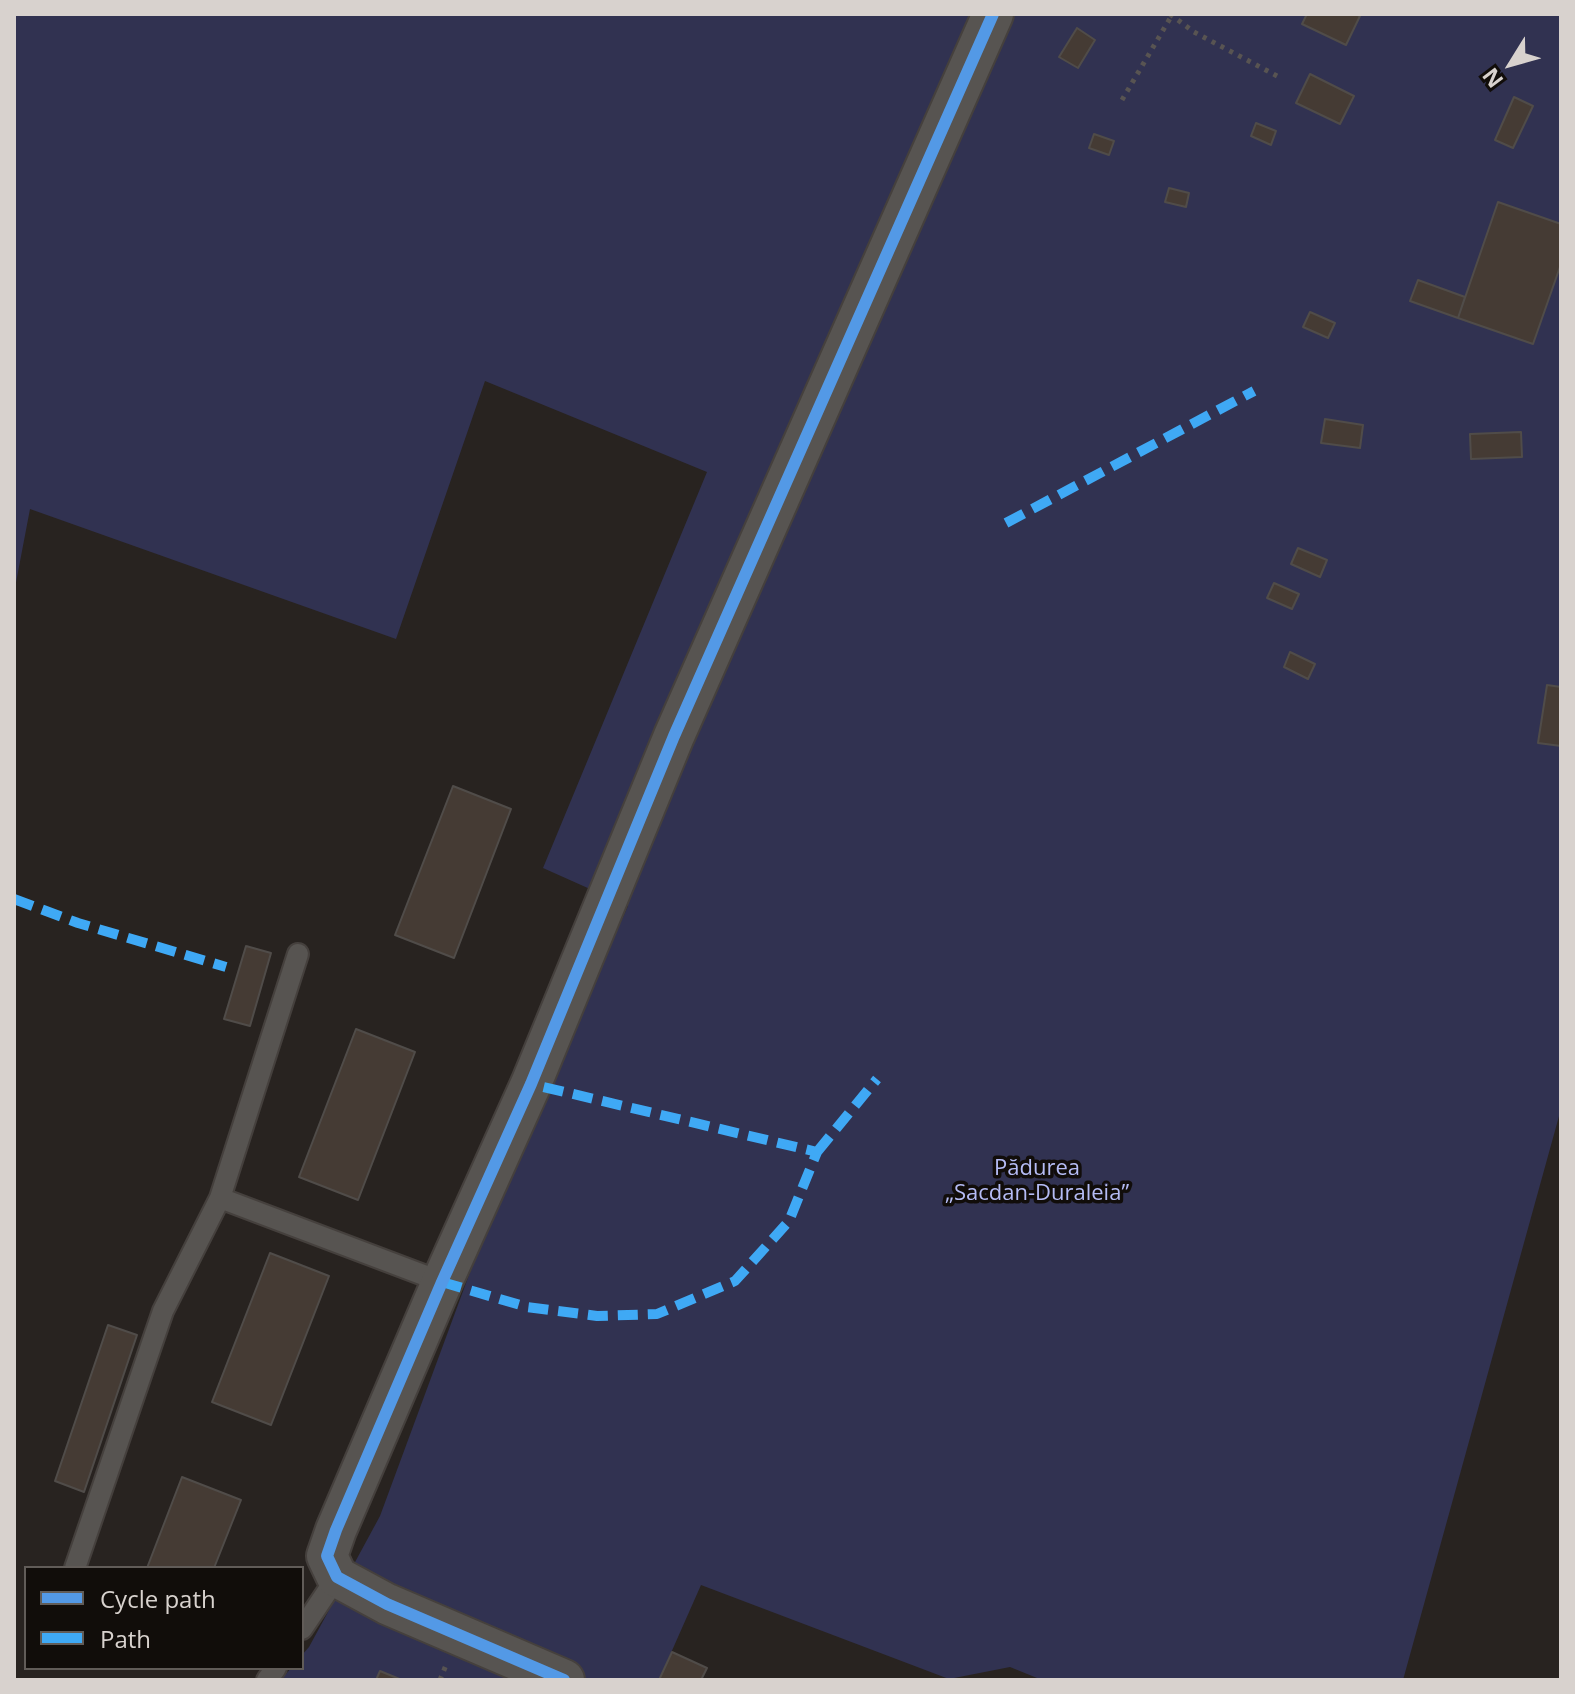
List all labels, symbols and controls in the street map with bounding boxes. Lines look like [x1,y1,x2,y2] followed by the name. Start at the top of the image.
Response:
[1471,24,1551,104] north arrow
[1474,62,1509,95] text: N
[945,1156,1129,1208] park label: Pădurea „Sacdan-Duraleia”
[24,1566,304,1670] legend
[100,1582,216,1615] text: Cycle path
[100,1622,151,1655] text: Path

